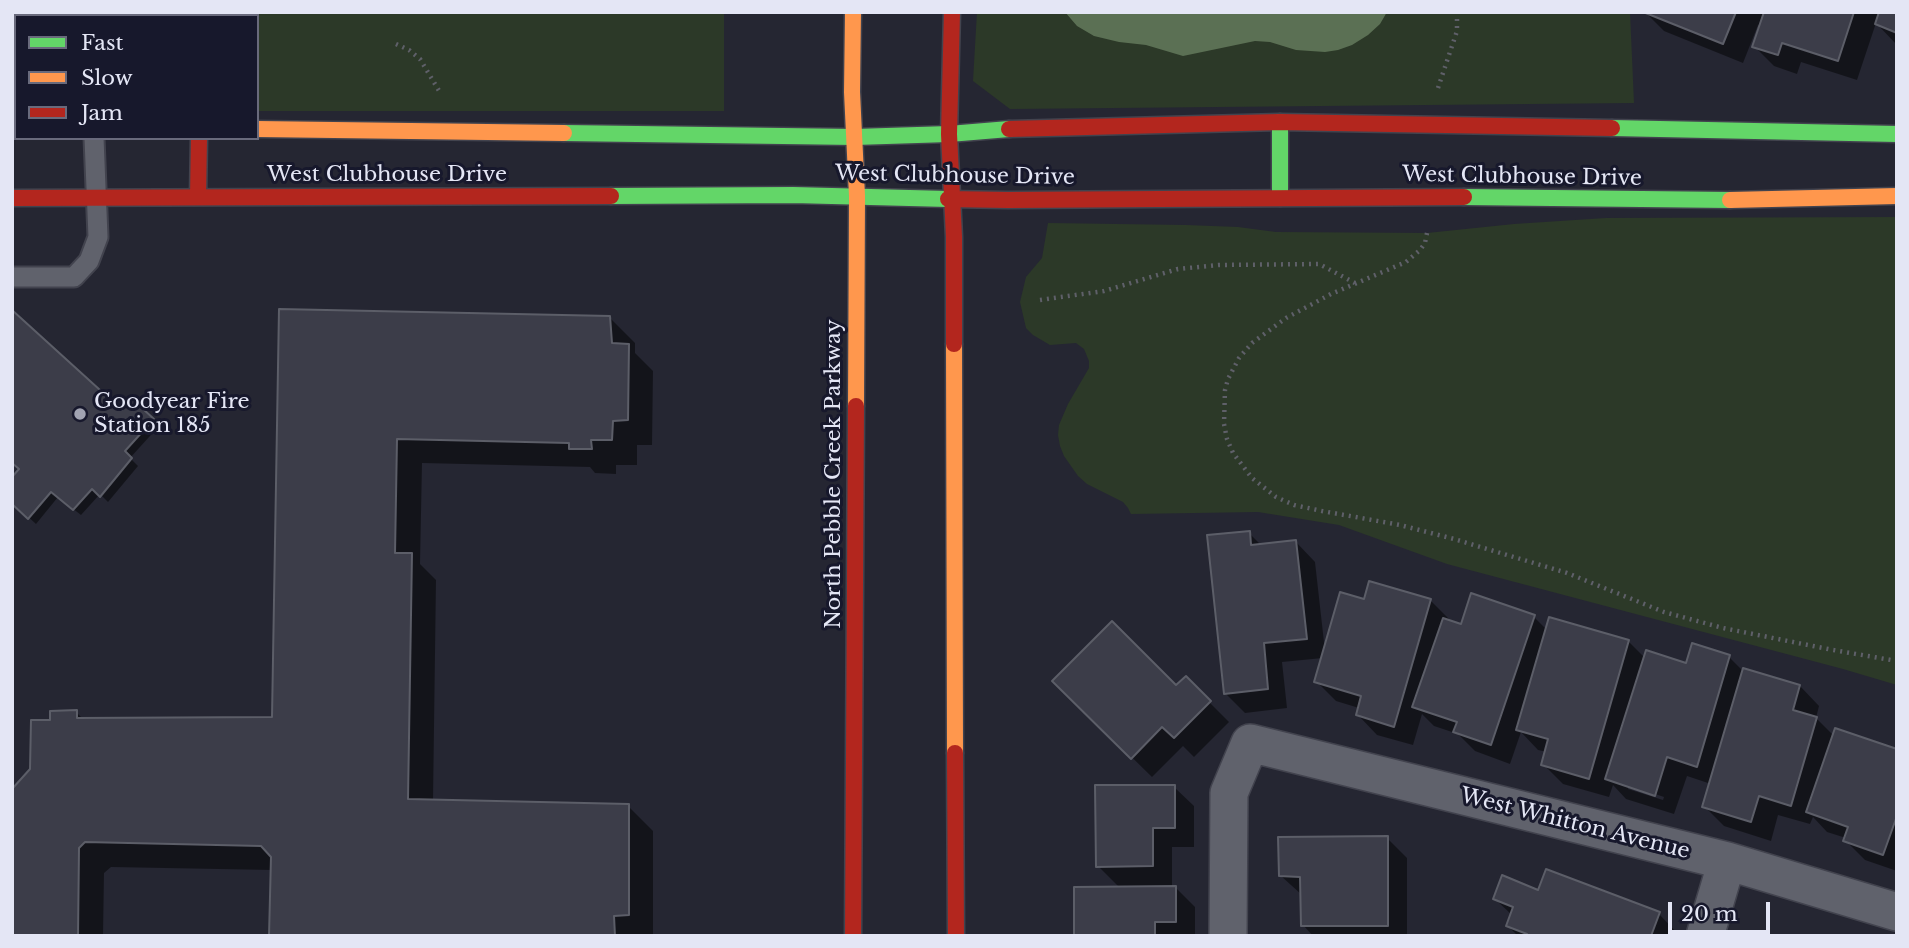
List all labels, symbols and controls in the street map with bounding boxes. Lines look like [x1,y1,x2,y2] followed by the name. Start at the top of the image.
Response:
[14,14,259,140] legend
[81,30,123,56] text: Fast
[81,65,133,91] text: Slow
[81,100,123,126] text: Jam
[835,161,1075,191] street label: West Clubhouse Drive
[267,162,507,188] street label: West Clubhouse Drive
[1402,162,1642,192] street label: West Clubhouse Drive
[821,319,847,629] street label: North Pebble Creek Parkway
[94,389,250,439] place label: Goodyear Fire Station 185
[72,406,88,422] marker: Goodyear Fire Station 185
[1458,783,1692,865] street label: West Whitton Avenue
[1671,888,1772,932] scale bar
[1681,901,1738,927] text: 20 m

